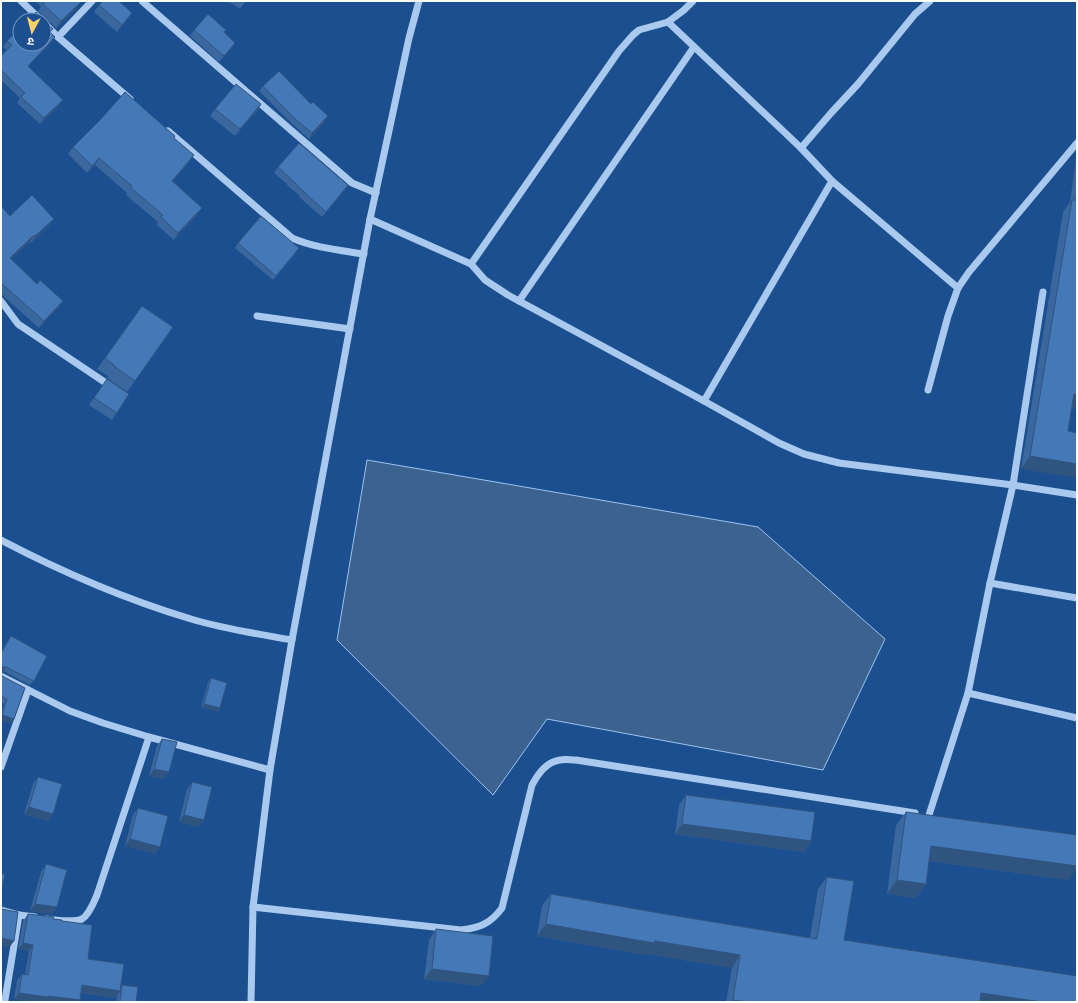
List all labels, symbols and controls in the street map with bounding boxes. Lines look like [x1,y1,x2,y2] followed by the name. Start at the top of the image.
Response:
[12,12,52,52] north arrow
[26,35,35,48] text: उ

